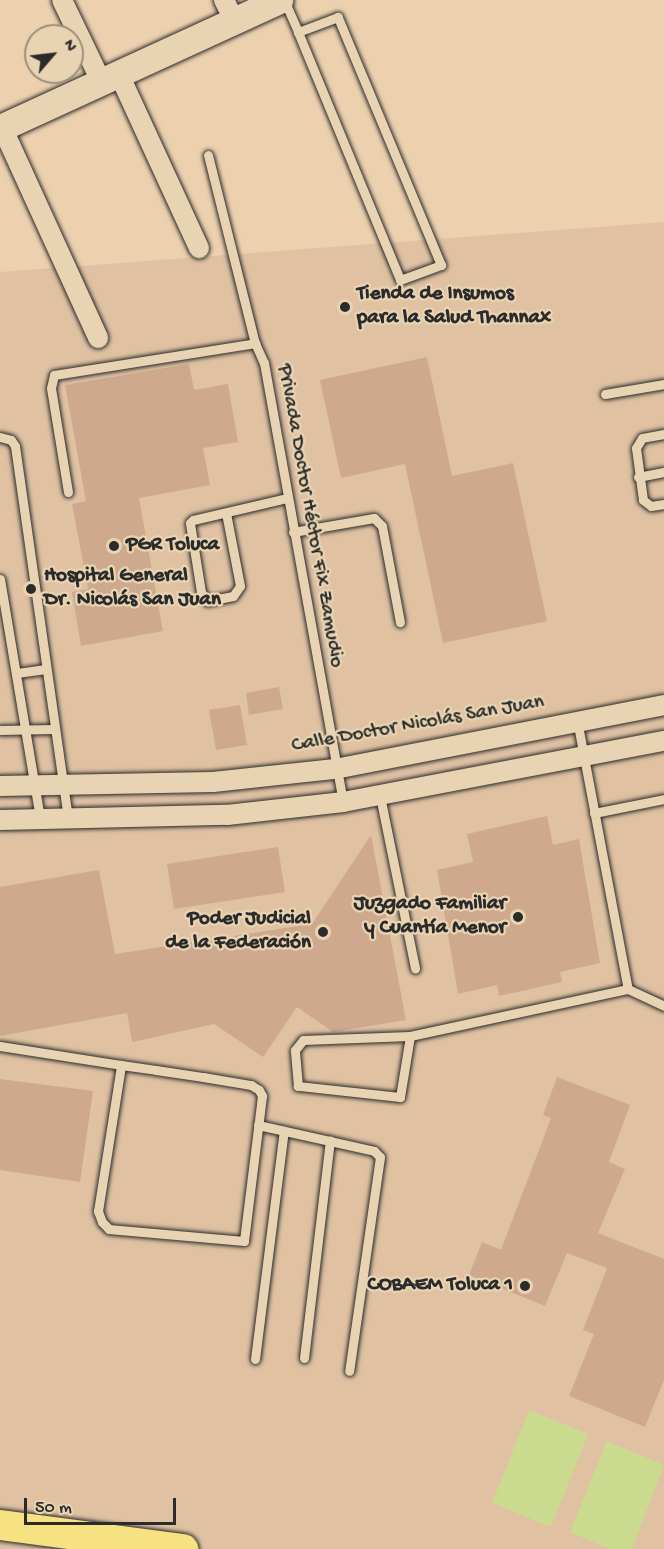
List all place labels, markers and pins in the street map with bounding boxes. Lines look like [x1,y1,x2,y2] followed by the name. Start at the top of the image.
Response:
[357,282,551,332] place label: Tienda de Insumos para la Salud Thannax
[338,300,352,314] marker: Tienda de Insumos para la Salud Thannax
[126,533,219,559] place label: PGR Toluca
[107,539,121,553] marker: PGR Toluca
[44,564,221,614] place label: Hospital General Dr. Nicolás San Juan
[22,580,40,598] marker: Hospital General Dr. Nicolás San Juan
[354,892,506,942] place label: Juzgado Familiar y Cuantía Menor
[165,907,311,957] place label: Poder Judicial de la Federación
[511,910,525,924] marker: Juzgado Familiar y Cuantía Menor
[316,925,330,939] marker: Poder Judicial de la Federación
[368,1273,513,1299] place label: COBAEM Toluca 1
[518,1279,532,1293] marker: COBAEM Toluca 1

